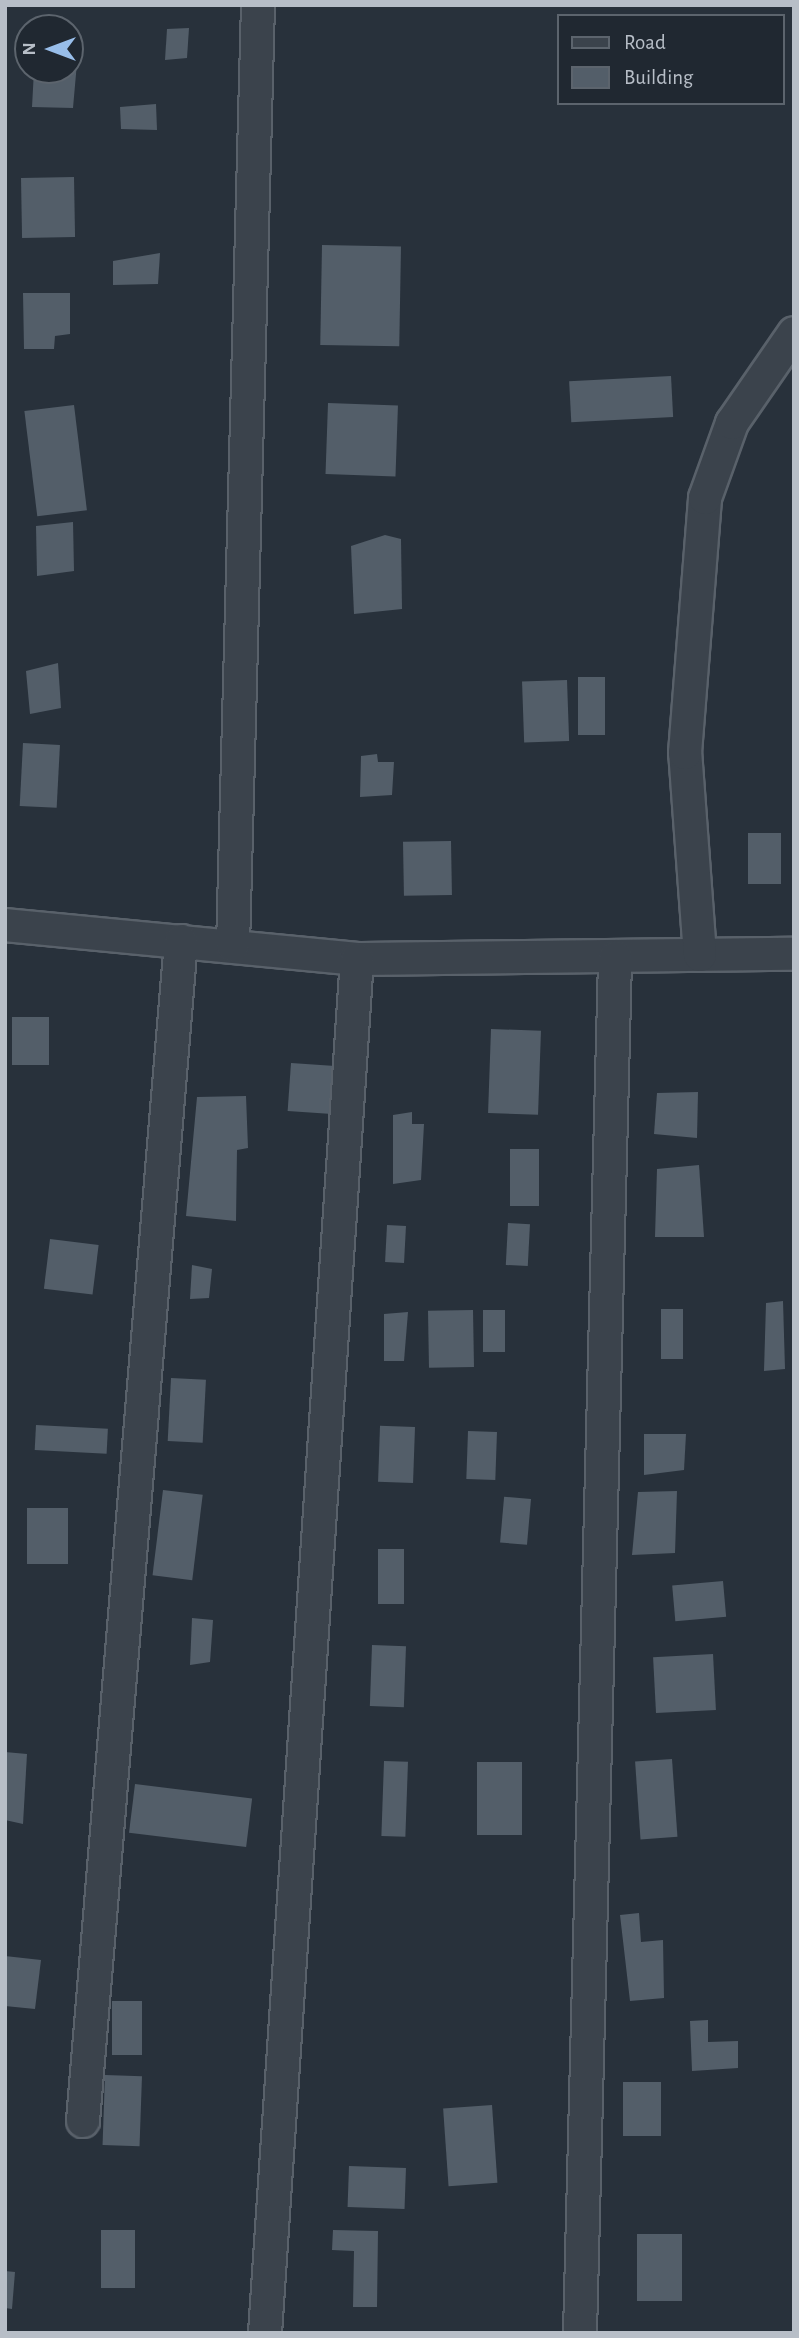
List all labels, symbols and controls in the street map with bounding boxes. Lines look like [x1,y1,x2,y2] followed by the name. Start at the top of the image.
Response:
[14,14,84,84] north arrow
[558,14,785,105] legend
[624,32,666,53] text: Road
[20,42,39,56] text: N
[624,67,693,88] text: Building

